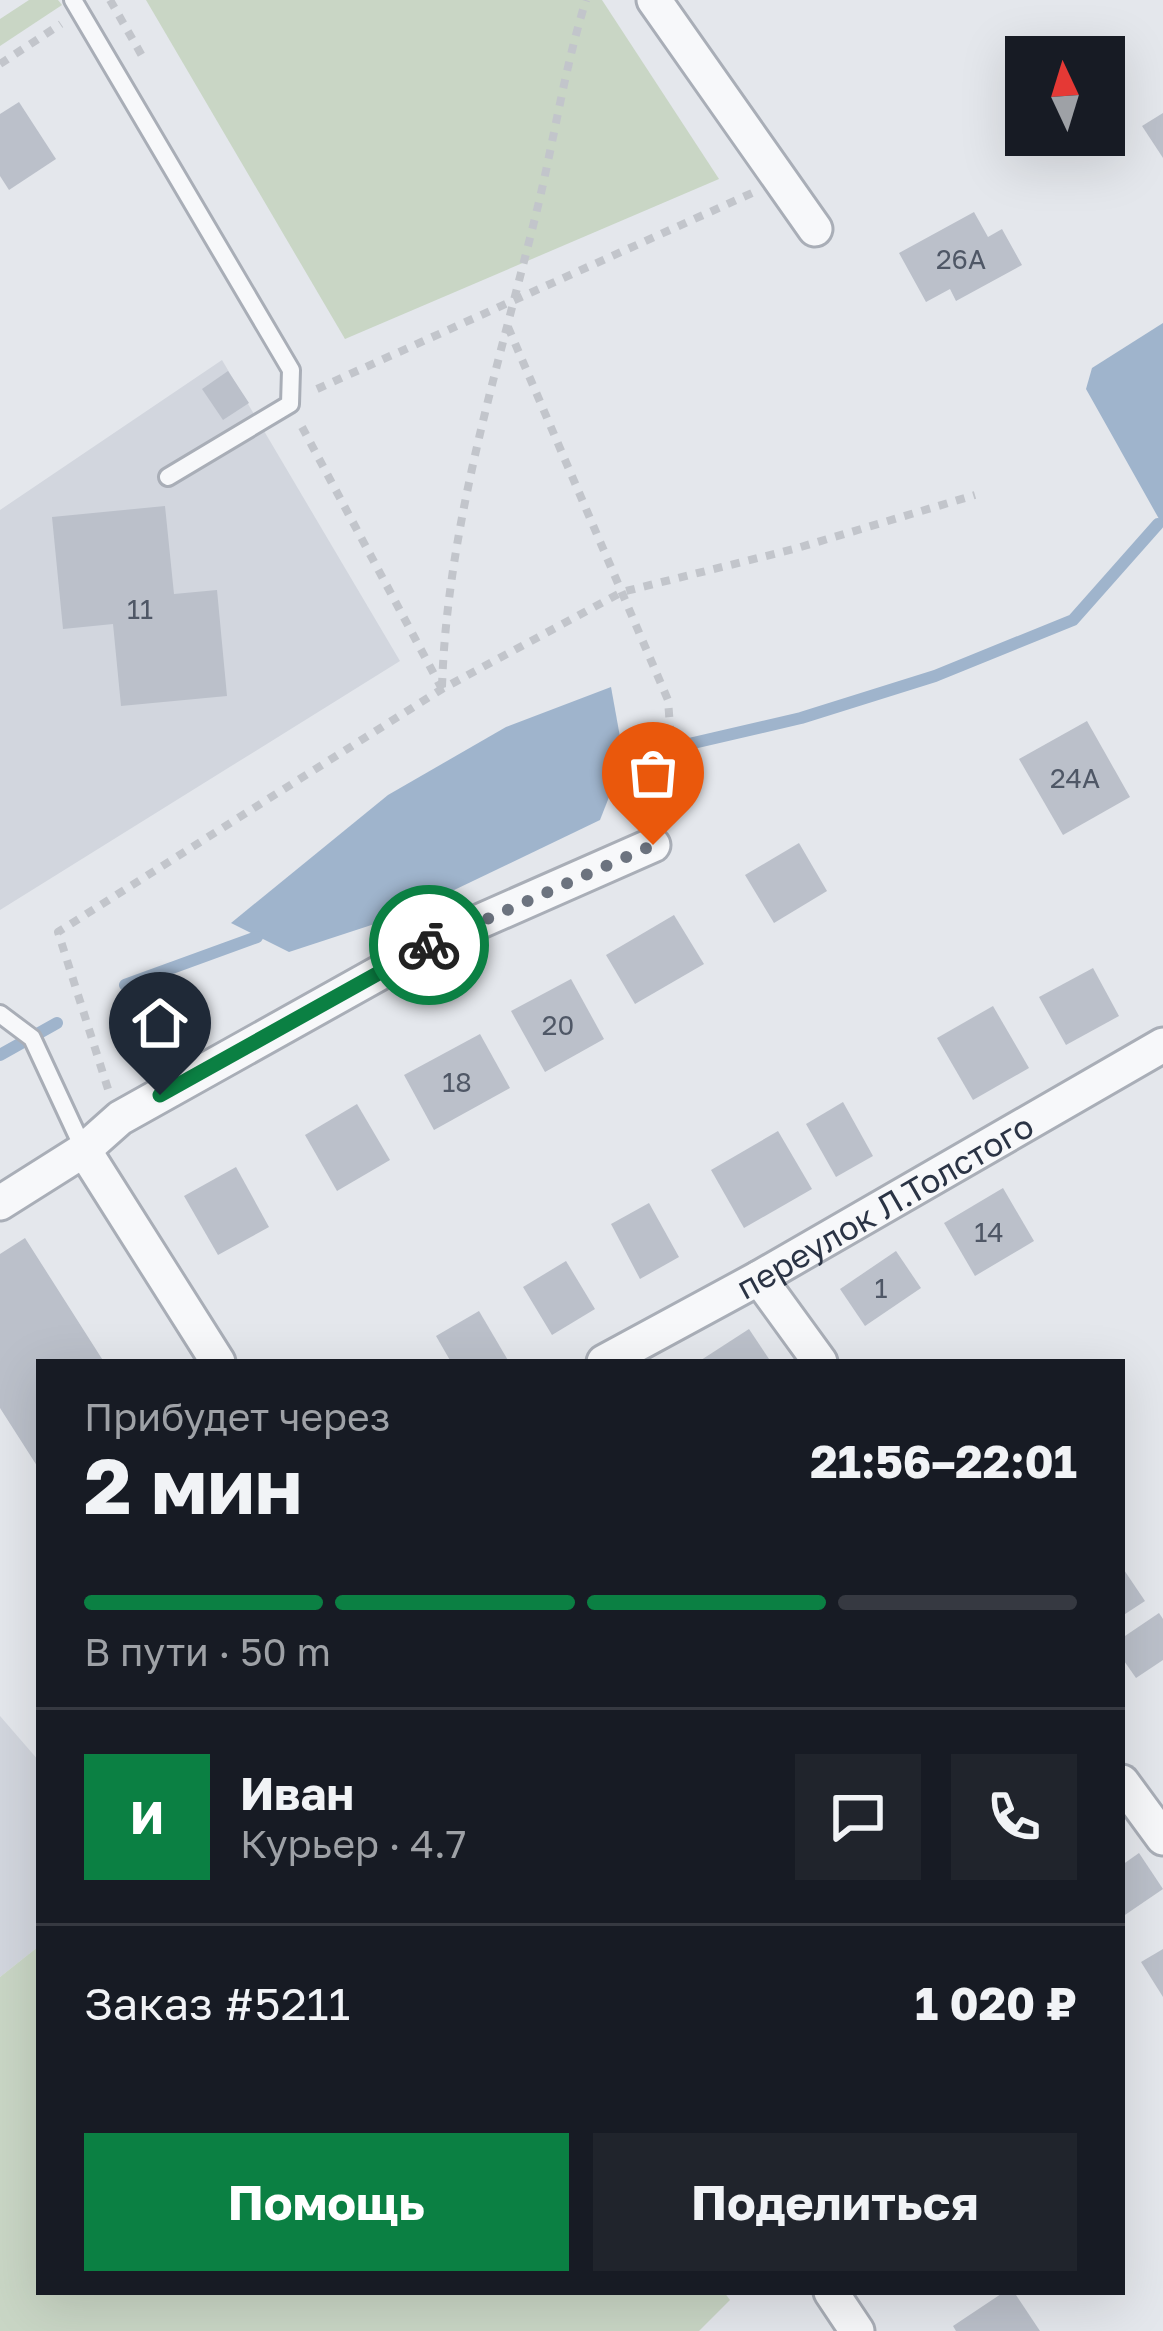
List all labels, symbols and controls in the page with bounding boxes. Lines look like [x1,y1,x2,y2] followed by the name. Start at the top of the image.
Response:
[1005,36,1125,156] north arrow
[1005,36,1125,156] map controls
[936,243,986,275] house number: 26А
[127,593,153,625] house number: 11
[602,722,704,845] pin
[620,740,686,806] icon: bag
[1050,762,1100,794] house number: 24А
[369,885,489,1005] courier
[396,912,462,978] icon: bike
[109,972,211,1095] pin
[127,990,193,1056] icon: home
[542,1009,574,1041] house number: 20
[442,1066,472,1098] house number: 18
[729,1105,1040,1306] street label: переулок Л.Толстого
[974,1216,1004,1248] house number: 14
[874,1272,888,1304] house number: 1
[84,1393,390,1440] text: Прибудет через
[810,1434,1077,1488] text: 21:56–22:01
[84,1438,302,1531] text: 2 мин
[84,1628,331,1675] text: В пути · 50 m
[795,1754,921,1880] button: chat
[951,1754,1077,1880] button: phone
[240,1766,354,1820] text: Иван
[130,1790,164,1844] text: И
[240,1820,466,1867] text: Курьер · 4.7
[84,1976,350,2030] text: Заказ #5211
[915,1976,1077,2030] text: 1 020 ₽
[84,2133,569,2271] button: Помощь
[593,2133,1077,2271] button: Поделиться

